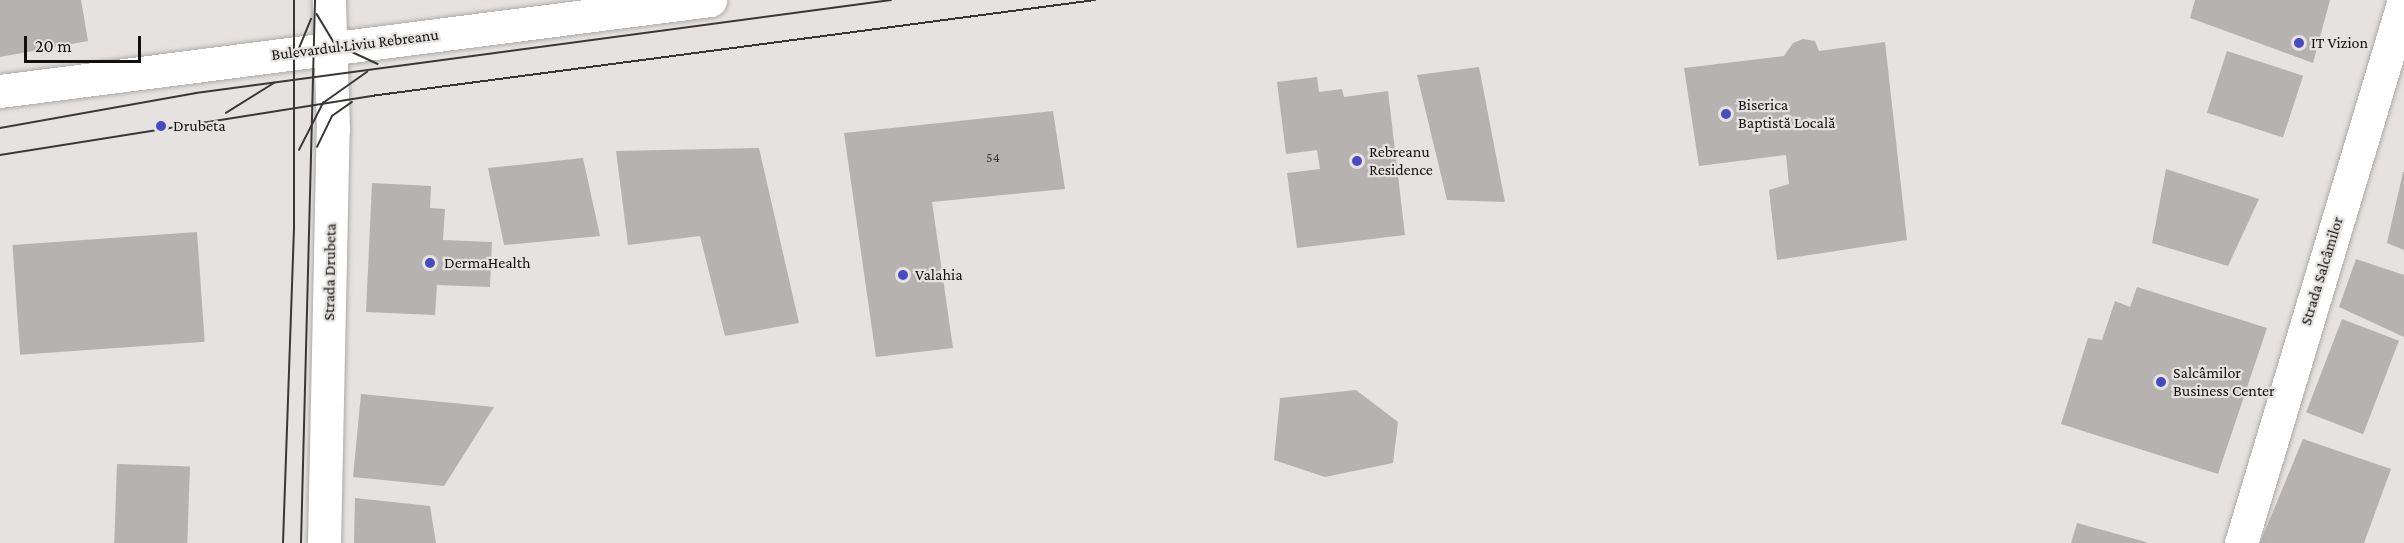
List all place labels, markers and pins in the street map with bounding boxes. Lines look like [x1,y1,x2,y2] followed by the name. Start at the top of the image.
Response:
[2311,33,2368,53] place label: IT Vizion
[2292,36,2306,50] marker: IT Vizion
[1738,95,1836,133] place label: Biserica Baptistă Locală
[1719,107,1733,121] marker: Biserica Baptistă Locală
[173,116,226,136] place label: Drubeta
[154,119,168,133] marker: Drubeta
[1369,142,1433,180] place label: Rebreanu Residence
[1350,154,1364,168] marker: Rebreanu Residence
[444,253,531,273] place label: DermaHealth
[421,254,439,272] marker: DermaHealth
[915,265,963,285] place label: Valahia
[896,268,910,282] marker: Valahia
[2173,363,2275,401] place label: Salcâmilor Business Center
[2154,375,2168,389] marker: Salcâmilor Business Center

